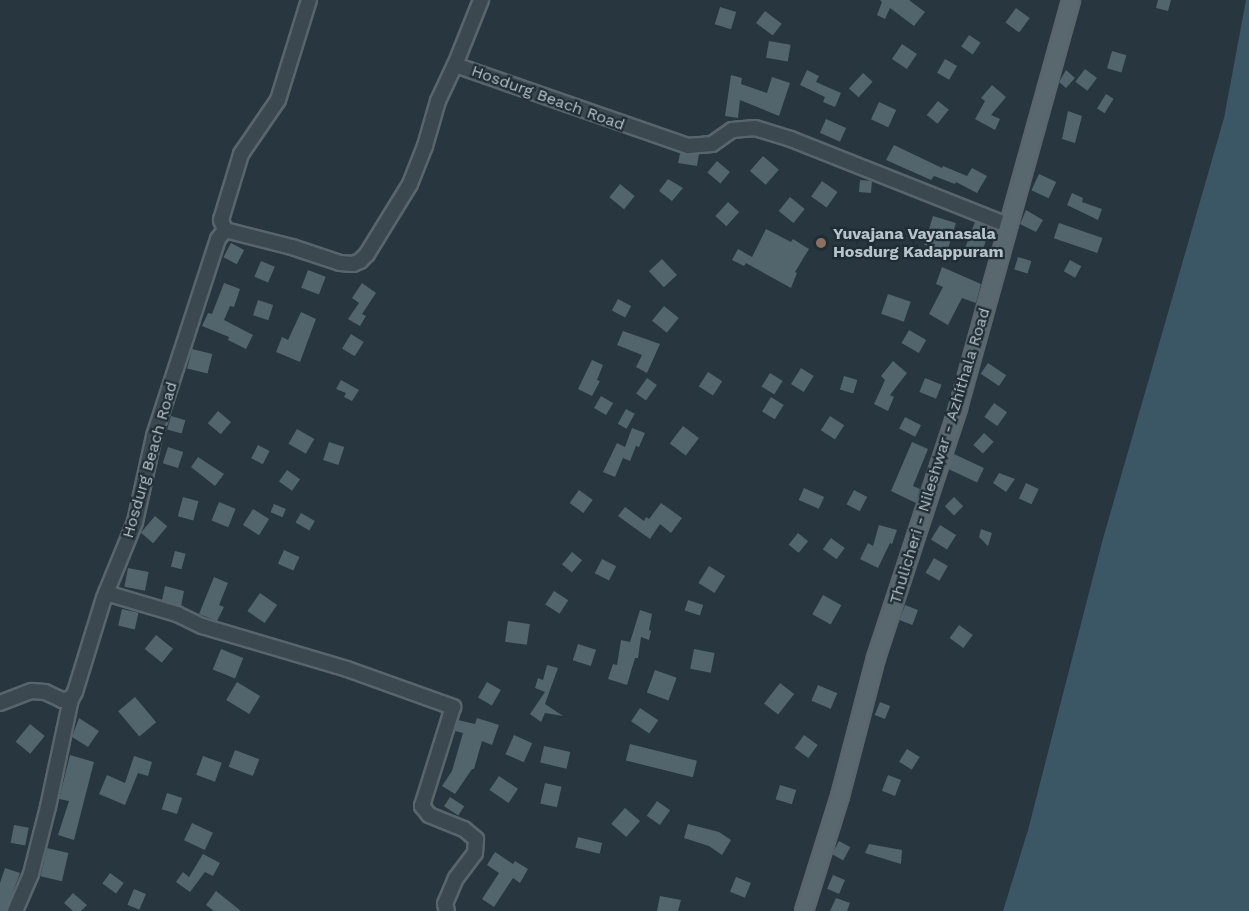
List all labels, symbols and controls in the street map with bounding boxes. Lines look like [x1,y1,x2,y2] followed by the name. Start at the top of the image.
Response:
[469,61,627,135] street label: Hosdurg Beach Road
[833,224,1004,262] place label: Yuvajana Vayanasala Hosdurg Kadappuram
[814,236,828,250] marker: Yuvajana Vayanasala Hosdurg Kadappuram
[886,305,994,607] street label: Thulicheri - Nileshwar - Azhithala Road
[118,380,182,540] street label: Hosdurg Beach Road

